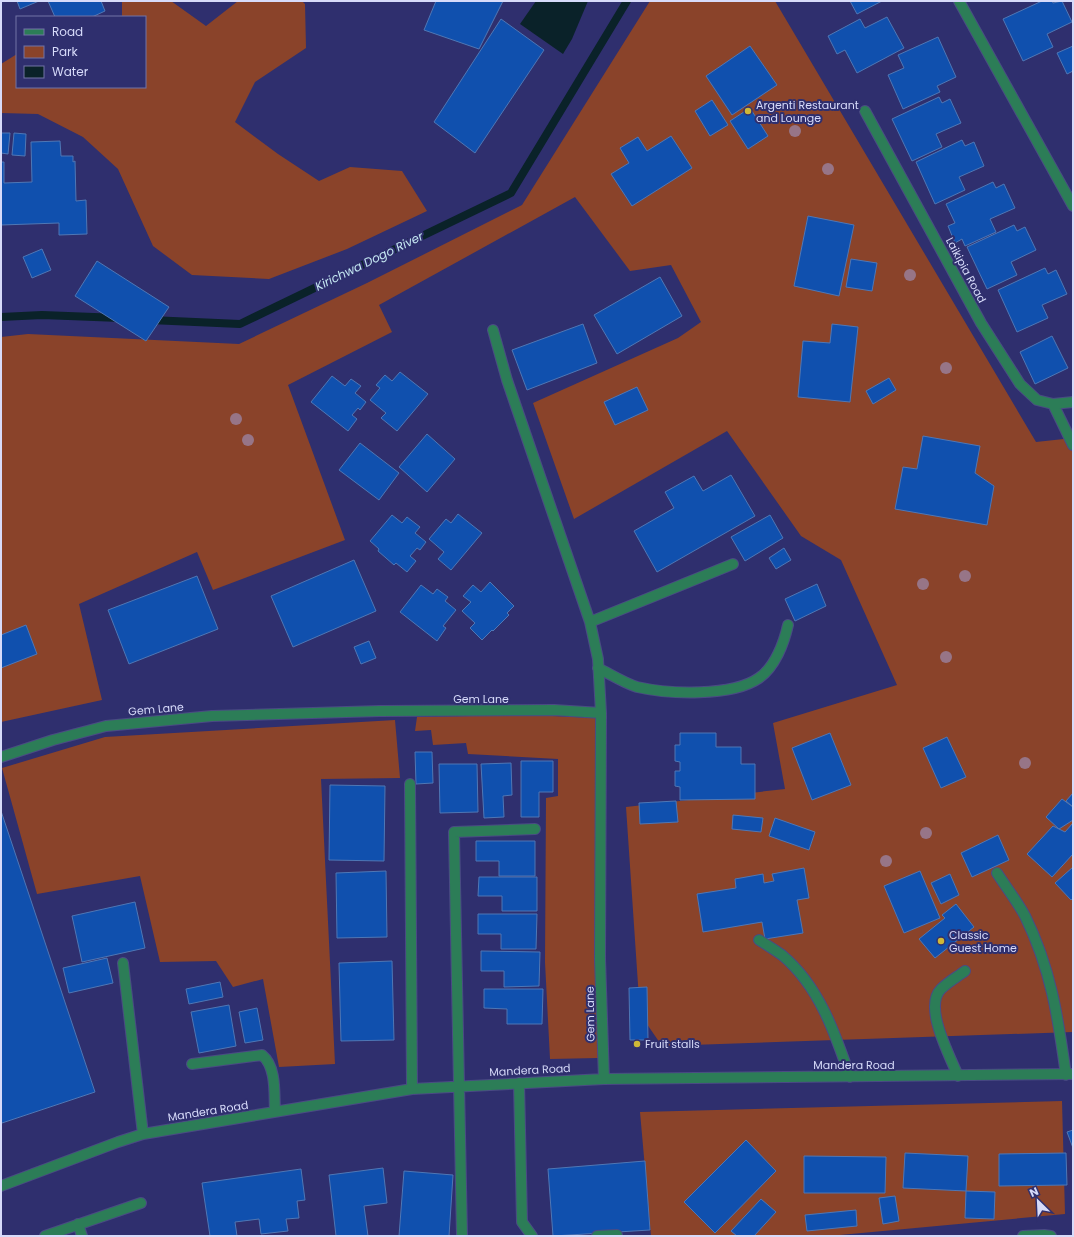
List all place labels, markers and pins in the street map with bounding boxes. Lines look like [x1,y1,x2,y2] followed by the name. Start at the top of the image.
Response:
[756,97,859,126] place label: Argenti Restaurant and Lounge
[743,106,753,116] marker: Argenti Restaurant and Lounge
[949,927,1017,956] place label: Classic Guest Home
[936,936,946,946] marker: Classic Guest Home
[645,1036,700,1052] place label: Fruit stalls
[632,1039,642,1049] marker: Fruit stalls

